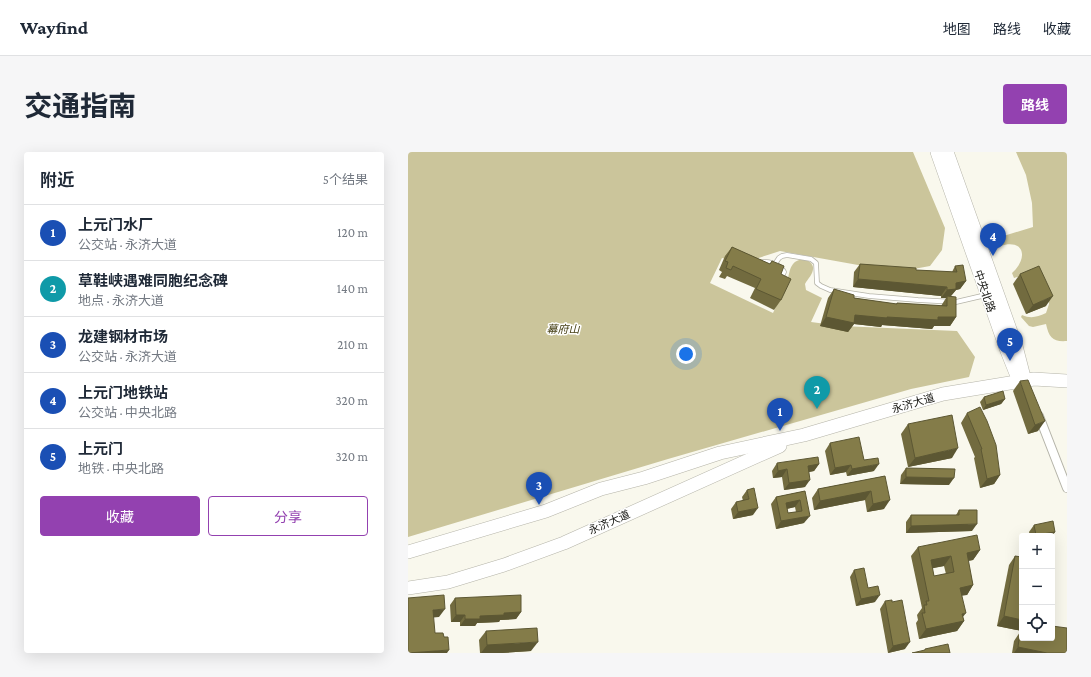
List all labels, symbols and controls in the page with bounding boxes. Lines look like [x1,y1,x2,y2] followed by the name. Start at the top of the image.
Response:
[20,17,88,38] text: Wayfind
[943,21,971,37] text: 地图
[993,21,1021,37] text: 路线
[1043,21,1071,37] text: 收藏
[1003,84,1067,124] button: 路线
[24,91,136,122] text: 交通指南
[40,171,74,190] text: 附近
[323,172,368,187] text: 5个结果
[78,217,153,233] text: 上元门水厂
[980,223,1006,256] pin: 4
[51,225,55,240] text: 1
[337,225,368,240] text: 120 m
[78,237,177,252] text: 公交站 · 永济大道
[972,268,998,314] street label: 中央北路
[78,273,228,289] text: 草鞋峡遇难同胞纪念碑
[50,281,56,296] text: 2
[337,281,368,296] text: 140 m
[78,293,164,308] text: 地点 · 永济大道
[547,323,580,335] park label: 幕府山
[997,328,1023,361] pin: 5
[78,329,168,345] text: 龙建钢材市场
[50,337,56,352] text: 3
[337,337,368,352] text: 210 m
[676,344,696,364] your location
[78,349,177,364] text: 公交站 · 永济大道
[804,376,830,409] pin: 2
[78,385,168,401] text: 上元门地铁站
[890,391,936,415] street label: 永济大道
[49,393,57,408] text: 4
[335,393,368,408] text: 320 m
[767,398,793,431] pin: 1
[78,405,177,420] text: 公交站 · 中央北路
[78,441,123,457] text: 上元门
[50,449,56,464] text: 5
[335,449,368,464] text: 320 m
[78,461,164,476] text: 地铁 · 中央北路
[526,472,552,505] pin: 3
[40,496,200,536] button: 收藏
[208,496,368,536] button: 分享
[586,508,632,536] street label: 永济大道
[1019,533,1055,641] map controls
[1019,533,1055,569] button: +
[1019,569,1055,605] button: −
[1019,605,1055,641] button: locate

